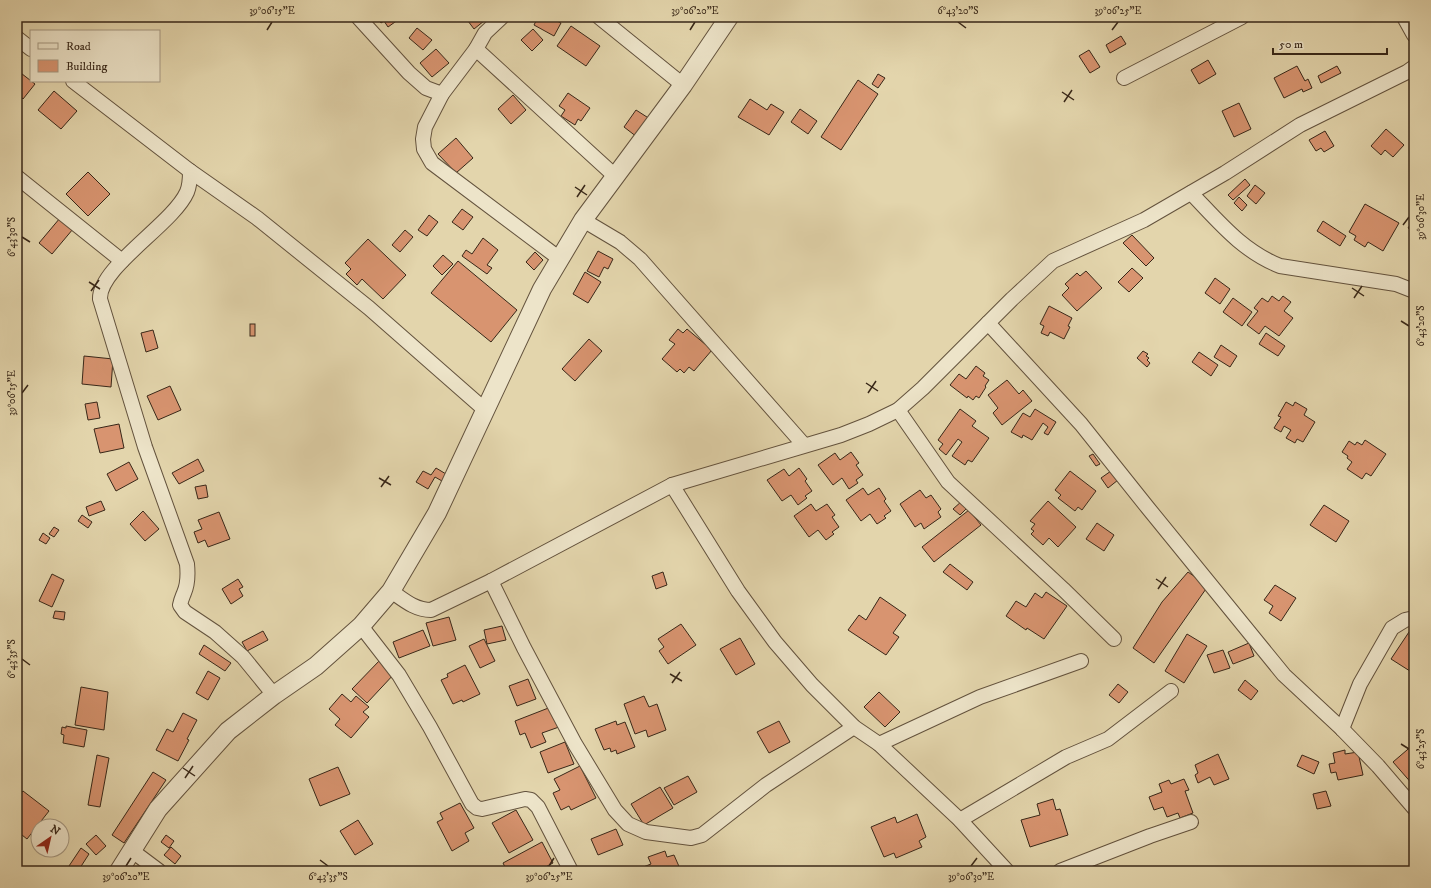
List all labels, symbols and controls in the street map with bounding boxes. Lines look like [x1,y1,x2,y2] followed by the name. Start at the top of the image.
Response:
[249,5,295,17] text: 39°06'15"E
[671,5,719,17] text: 39°06'20"E
[938,5,978,17] text: 6°43'20"S
[1095,5,1141,17] text: 39°06'25"E
[30,30,160,82] legend
[1273,30,1387,56] scale bar
[1279,37,1303,52] text: 50 m
[66,39,91,54] text: Road
[66,59,107,74] text: Building
[1415,194,1427,240] text: 39°06'30"E
[6,217,18,257] text: 6°43'30"S
[1415,306,1427,346] text: 6°43'20"S
[6,370,18,416] text: 39°06'15"E
[6,639,18,679] text: 6°43'35"S
[1415,729,1427,769] text: 6°43'25"S
[30,818,70,858] north arrow
[47,822,63,839] text: N
[102,871,150,883] text: 39°06'20"E
[308,871,348,883] text: 6°43'35"S
[526,871,572,883] text: 39°06'25"E
[948,871,994,883] text: 39°06'30"E

